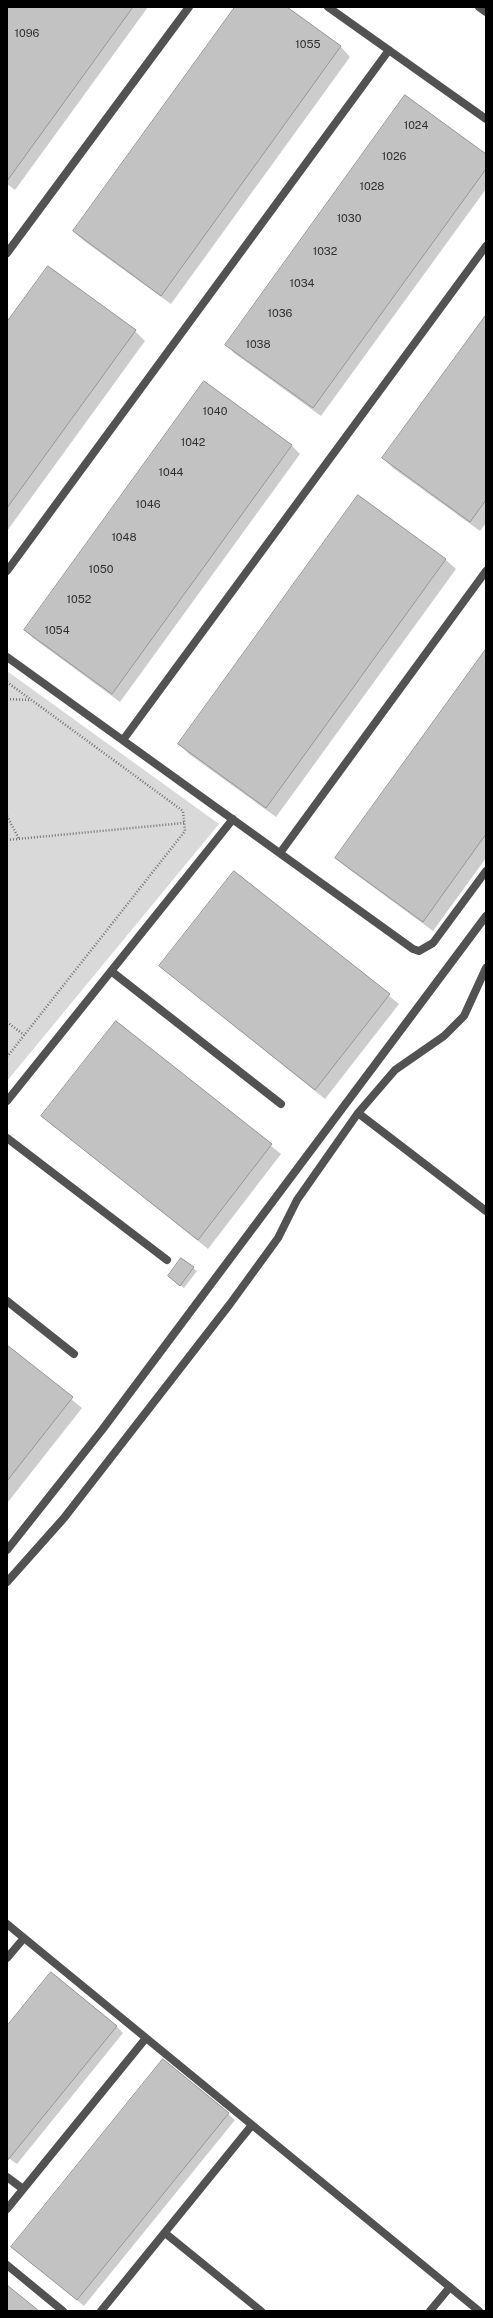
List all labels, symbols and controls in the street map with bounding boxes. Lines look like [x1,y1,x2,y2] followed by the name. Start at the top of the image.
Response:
[15,27,39,41] house number: 1096
[295,38,321,52] house number: 1055
[404,119,428,133] house number: 1024
[382,150,406,164] house number: 1026
[360,180,384,194] house number: 1028
[337,212,361,226] house number: 1030
[313,245,337,259] house number: 1032
[290,277,314,291] house number: 1034
[268,307,292,321] house number: 1036
[245,338,271,352] house number: 1038
[203,405,227,419] house number: 1040
[181,436,205,450] house number: 1042
[158,466,184,480] house number: 1044
[136,498,160,512] house number: 1046
[111,531,137,545] house number: 1048
[89,563,113,577] house number: 1050
[67,593,91,607] house number: 1052
[44,624,70,638] house number: 1054

